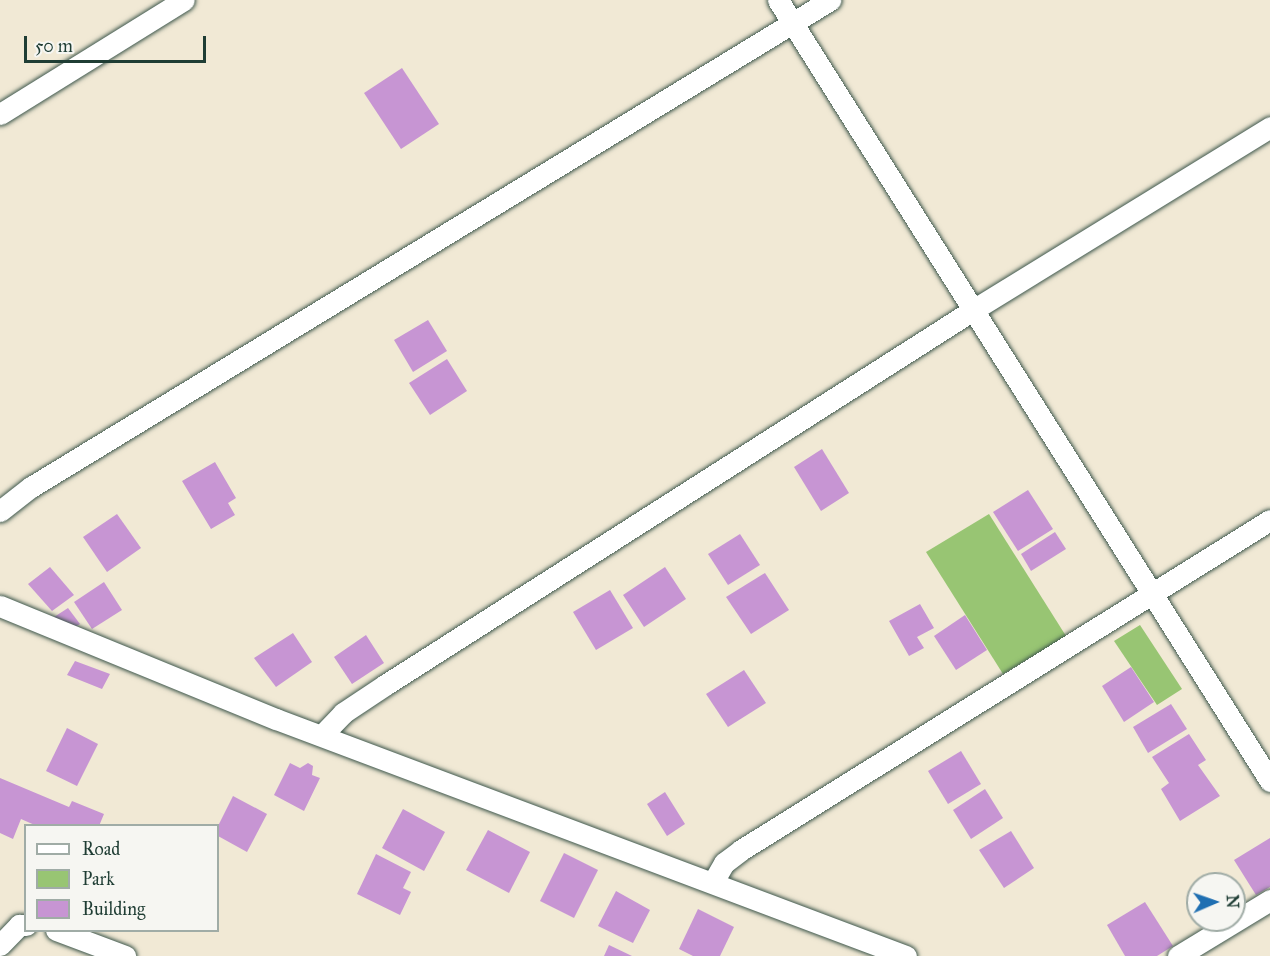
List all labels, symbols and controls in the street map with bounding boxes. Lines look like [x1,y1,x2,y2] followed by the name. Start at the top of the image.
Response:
[27,24,208,62] scale bar
[35,35,73,57] text: 50 m
[24,824,219,932] legend
[82,838,120,860] text: Road
[82,868,115,890] text: Park
[1186,872,1246,932] north arrow
[1223,894,1242,909] text: N
[82,898,145,920] text: Building

